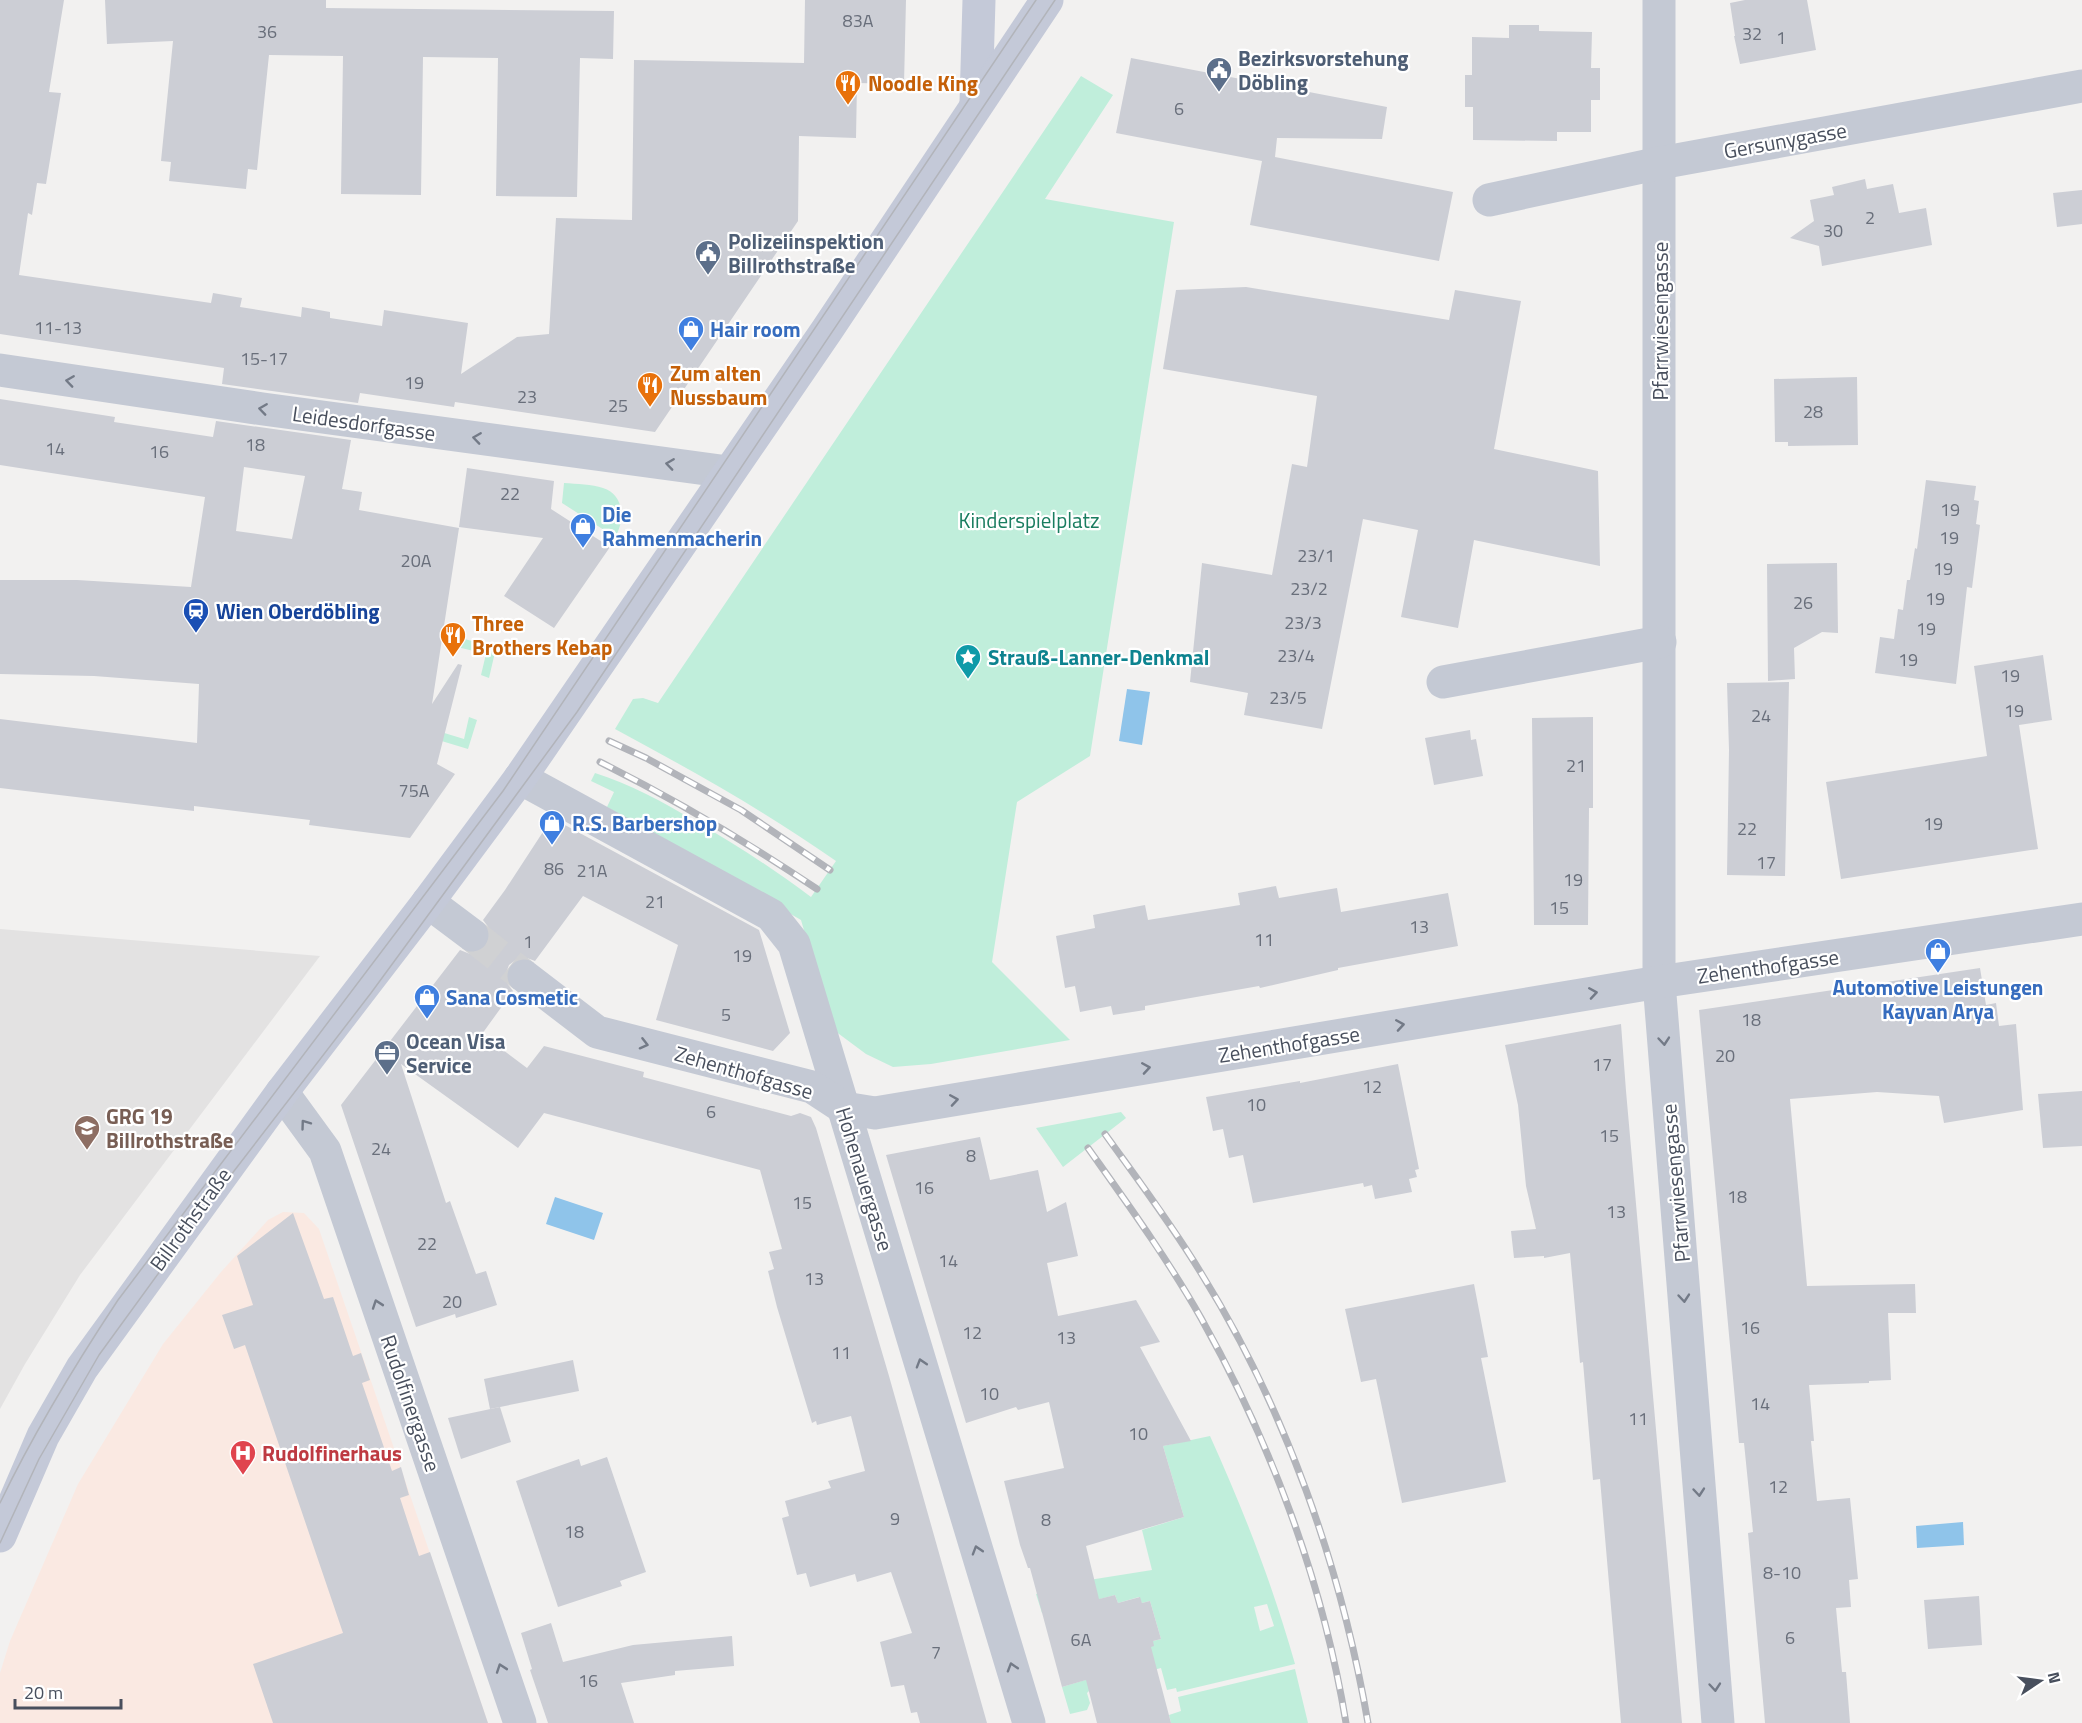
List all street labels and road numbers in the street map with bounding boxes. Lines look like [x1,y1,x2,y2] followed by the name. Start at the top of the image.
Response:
[1721,113,1849,167] street label: Gersunygasse
[1644,242,1676,400] street label: Pfarrwiesengasse
[290,397,438,449] street label: Leidesdorfgasse
[1695,940,1841,992] street label: Zehenthofgasse
[1216,1017,1362,1071] street label: Zehenthofgasse
[671,1037,817,1107] street label: Zehenthofgasse
[828,1103,902,1255] street label: Hohenauergasse
[1652,1103,1698,1263] street label: Pfarrwiesengasse
[141,1160,239,1278] street label: Billrothstraße
[373,1330,449,1476] street label: Rudolfinergasse

